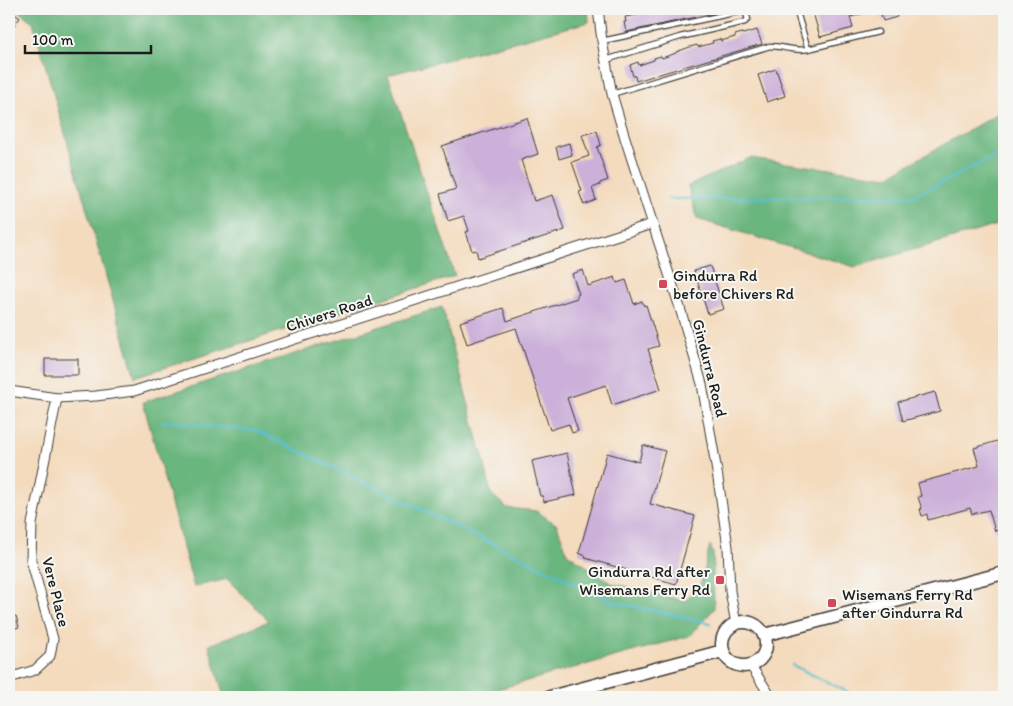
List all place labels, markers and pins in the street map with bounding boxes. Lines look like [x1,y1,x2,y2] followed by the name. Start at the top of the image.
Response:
[673,266,795,303] place label: Gindurra Rd before Chivers Rd
[657,278,669,290] marker: Gindurra Rd before Chivers Rd
[579,562,711,599] place label: Gindurra Rd after Wisemans Ferry Rd
[714,574,726,586] marker: Gindurra Rd after Wisemans Ferry Rd
[842,585,973,622] place label: Wisemans Ferry Rd after Gindurra Rd
[826,597,838,609] marker: Wisemans Ferry Rd after Gindurra Rd

